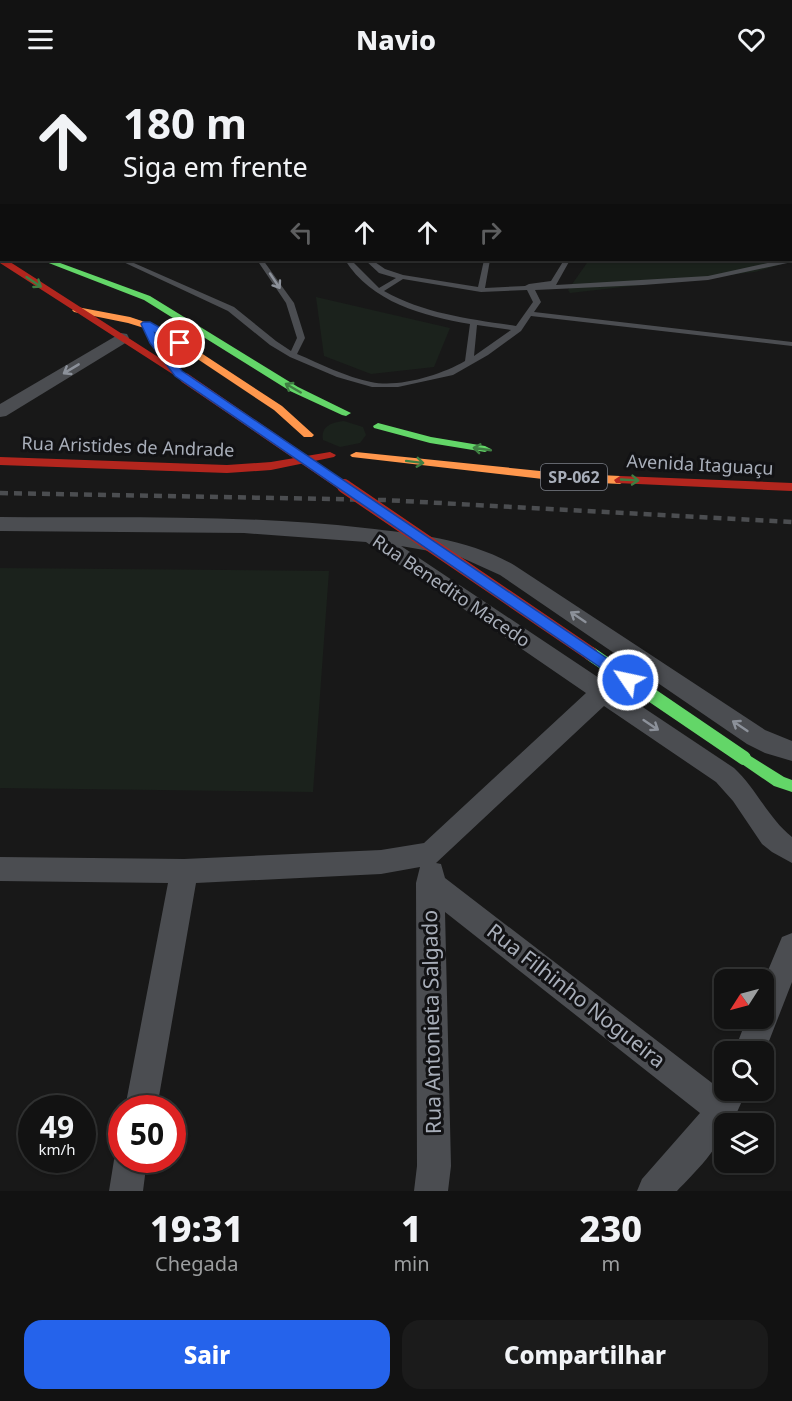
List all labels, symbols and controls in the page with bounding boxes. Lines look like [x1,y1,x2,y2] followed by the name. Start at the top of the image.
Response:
[356,21,436,58] text: Navio
[24,23,57,56] icon: menu
[735,23,768,56] icon: heart
[123,94,247,151] text: 180 m
[24,102,102,180] icon: ahead
[123,148,308,185] text: Siga em frente
[285,216,318,249] icon: left
[348,216,381,249] icon: ahead
[411,216,444,249] icon: ahead
[474,216,507,249] icon: right
[269,272,281,289] one-way arrow
[25,276,42,288] one-way arrow
[154,317,205,368] pin
[163,326,196,359] icon: arrive
[63,363,80,375] one-way arrow
[285,382,302,394] one-way arrow
[21,430,235,462] street label: Rua Aristides de Andrade
[473,444,492,455] one-way arrow
[626,448,774,480] street label: Avenida Itaguaçu
[404,457,424,468] one-way arrow
[541,464,607,490] road number: SP-062
[619,474,639,485] one-way arrow
[368,528,535,652] street label: Rua Benedito Macedo
[570,611,587,623] one-way arrow
[596,648,660,712] position arrow
[642,719,659,731] one-way arrow
[732,720,748,732] one-way arrow
[415,910,447,1134] street label: Rua Antonieta Salgado
[482,917,672,1074] street label: Rua Filhinho Nogueira
[714,969,774,1029] north arrow
[714,969,774,1173] map controls
[714,1041,774,1101] button: search
[108,1095,186,1173] speed limit sign: 50
[40,1106,74,1147] text: 49
[714,1113,774,1173] button: layers
[39,1139,75,1159] text: km/h
[150,1204,243,1253] text: 19:31
[401,1204,422,1253] text: 1
[580,1204,642,1253] text: 230
[155,1250,238,1277] text: Chegada
[393,1250,430,1277] text: min
[601,1250,620,1277] text: m
[24,1320,390,1389] button: Sair
[402,1320,768,1389] button: Compartilhar

